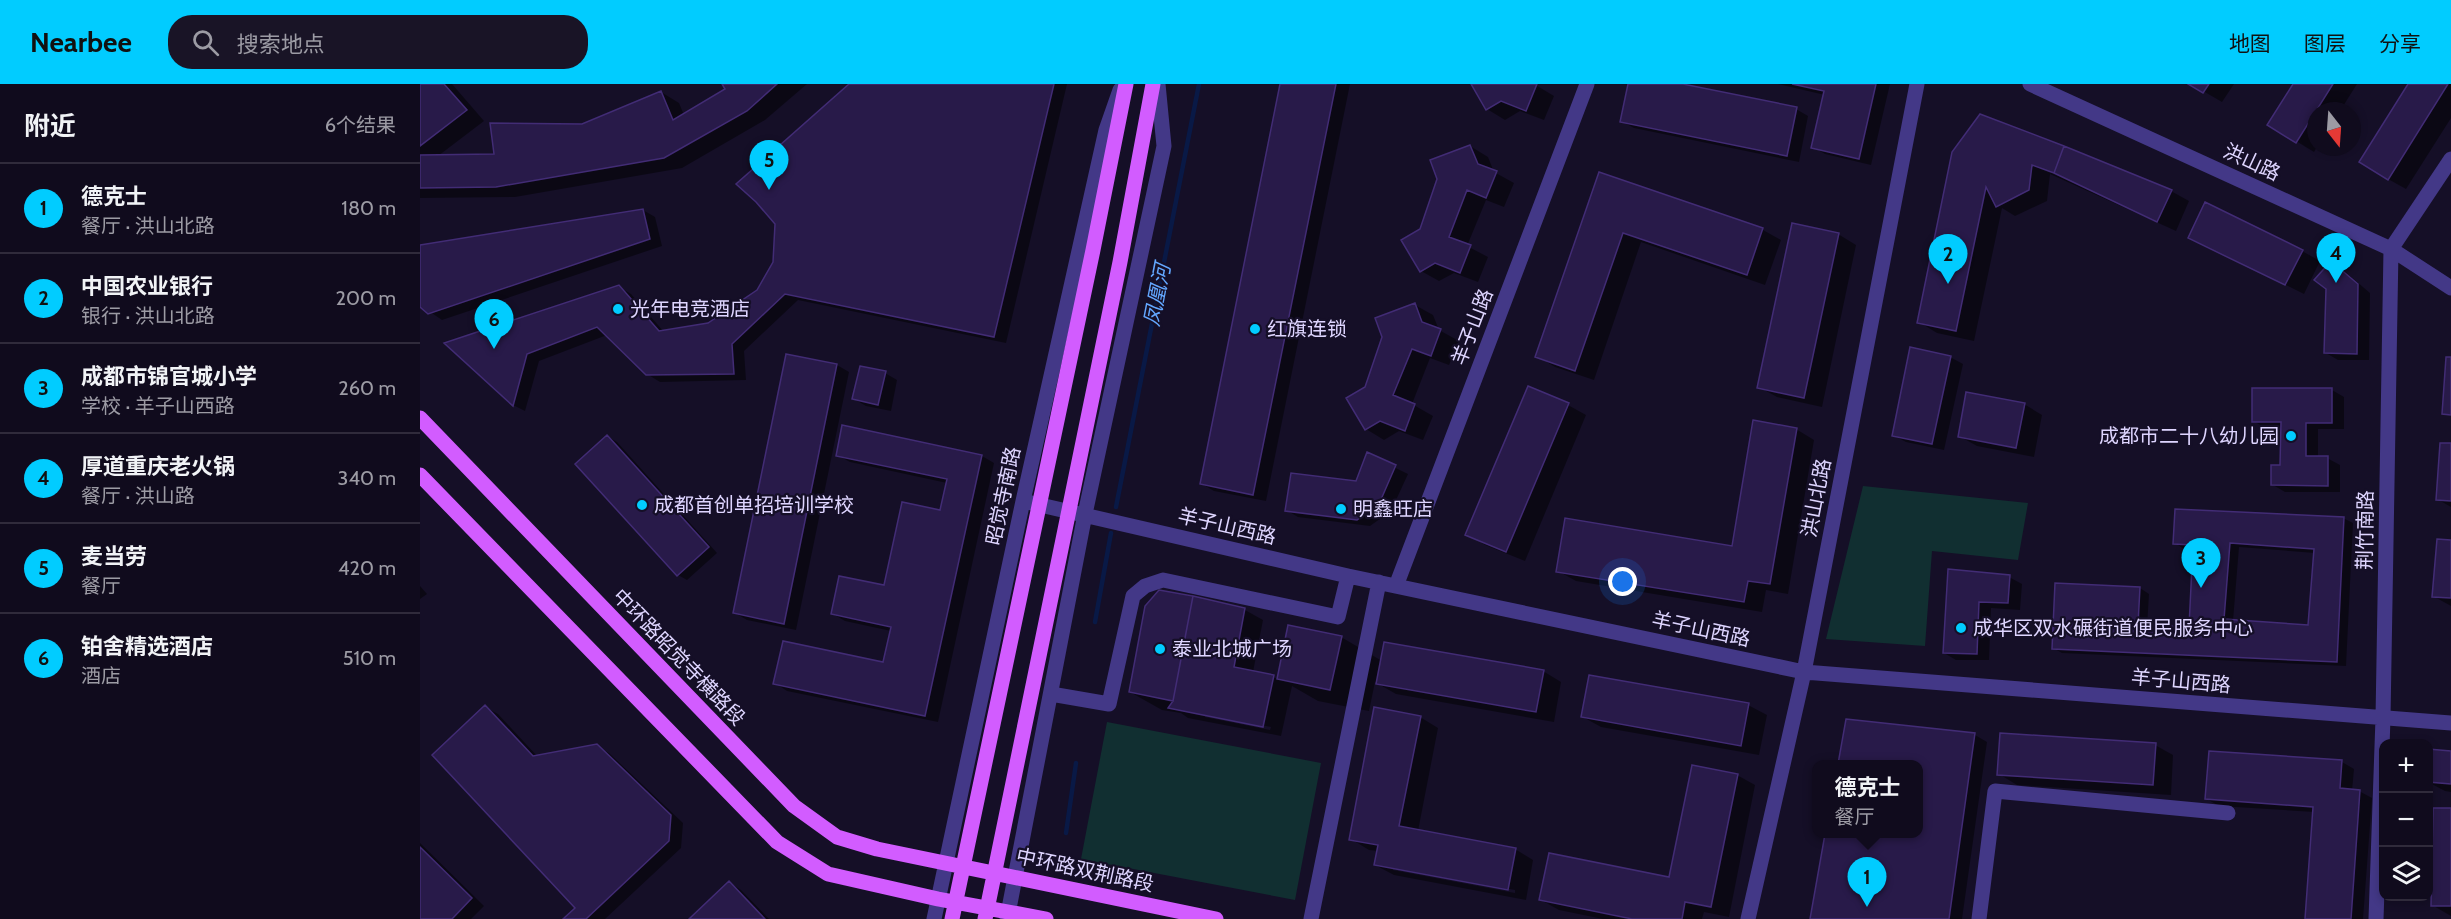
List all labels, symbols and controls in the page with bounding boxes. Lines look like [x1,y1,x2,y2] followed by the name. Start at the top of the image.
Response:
[168,15,588,69] search box
[30,25,132,59] text: Nearbee
[189,26,222,59] icon: search
[237,31,325,58] text: 搜索地点
[2229,31,2271,56] text: 地图
[2304,31,2346,56] text: 图层
[2379,31,2421,56] text: 分享
[2307,102,2361,156] north arrow
[24,110,76,142] text: 附近
[325,113,396,137] text: 6个结果
[2220,138,2284,186] street label: 洪山路
[750,141,788,190] pin: 5
[81,183,147,210] text: 德克士
[40,196,47,220] text: 1
[341,196,396,220] text: 180 m
[81,214,215,238] text: 餐厅 · 洪山北路
[1928,234,1967,284] pin: 2
[2316,234,2356,283] pin: 4
[1139,258,1176,328] water label: 凤凰河
[81,273,213,300] text: 中国农业银行
[1446,285,1498,369] street label: 羊子山路
[38,286,49,310] text: 2
[336,286,396,310] text: 200 m
[630,297,750,321] place label: 光年电竞酒店
[474,300,514,349] pin: 6
[611,302,625,316] marker: 光年电竞酒店
[81,304,215,328] text: 银行 · 洪山北路
[1267,317,1347,341] place label: 红旗连锁
[1248,322,1262,336] marker: 红旗连锁
[81,363,257,390] text: 成都市锦官城小学
[38,376,49,400] text: 3
[338,376,396,400] text: 260 m
[81,394,235,418] text: 学校 · 羊子山西路
[2099,424,2279,448] place label: 成都市二十八幼儿园
[2284,429,2298,443] marker: 成都市二十八幼儿园
[981,445,1025,547] street label: 昭觉寺南路
[81,453,235,480] text: 厚道重庆老火锅
[1797,456,1835,540] street label: 洪山北路
[37,466,50,490] text: 4
[338,466,396,490] text: 340 m
[81,484,195,508] text: 餐厅 · 洪山路
[2352,490,2378,570] street label: 荆竹南路
[654,493,854,517] place label: 成都首创单招培训学校
[1353,497,1433,521] place label: 明鑫旺店
[635,498,649,512] marker: 成都首创单招培训学校
[1334,502,1348,516] marker: 明鑫旺店
[1176,503,1278,549] street label: 羊子山西路
[2182,538,2220,588] pin: 3
[81,543,147,570] text: 麦当劳
[38,556,49,580] text: 5
[338,556,396,580] text: 420 m
[1608,567,1637,596] your location
[81,574,121,598] text: 餐厅
[608,584,750,730] street label: 中环路昭觉寺横路段
[1650,607,1752,651] street label: 羊子山西路
[1973,616,2253,640] place label: 成华区双水碾街道便民服务中心
[1954,621,1968,635] marker: 成华区双水碾街道便民服务中心
[81,633,213,660] text: 铂舍精选酒店
[1172,637,1292,661] place label: 泰业北城广场
[1153,642,1167,656] marker: 泰业北城广场
[38,646,49,670] text: 6
[343,646,396,670] text: 510 m
[81,664,121,688] text: 酒店
[2130,665,2232,697] street label: 羊子山西路
[2379,739,2433,901] map controls
[2379,739,2433,793] button: +
[1812,760,1923,838] popup
[1834,774,1901,801] text: 德克士
[2379,793,2433,847] button: −
[1834,805,1874,829] text: 餐厅
[1014,844,1156,896] street label: 中环路双荆路段
[2379,847,2433,901] button: layers
[1848,858,1886,907] pin: 1

